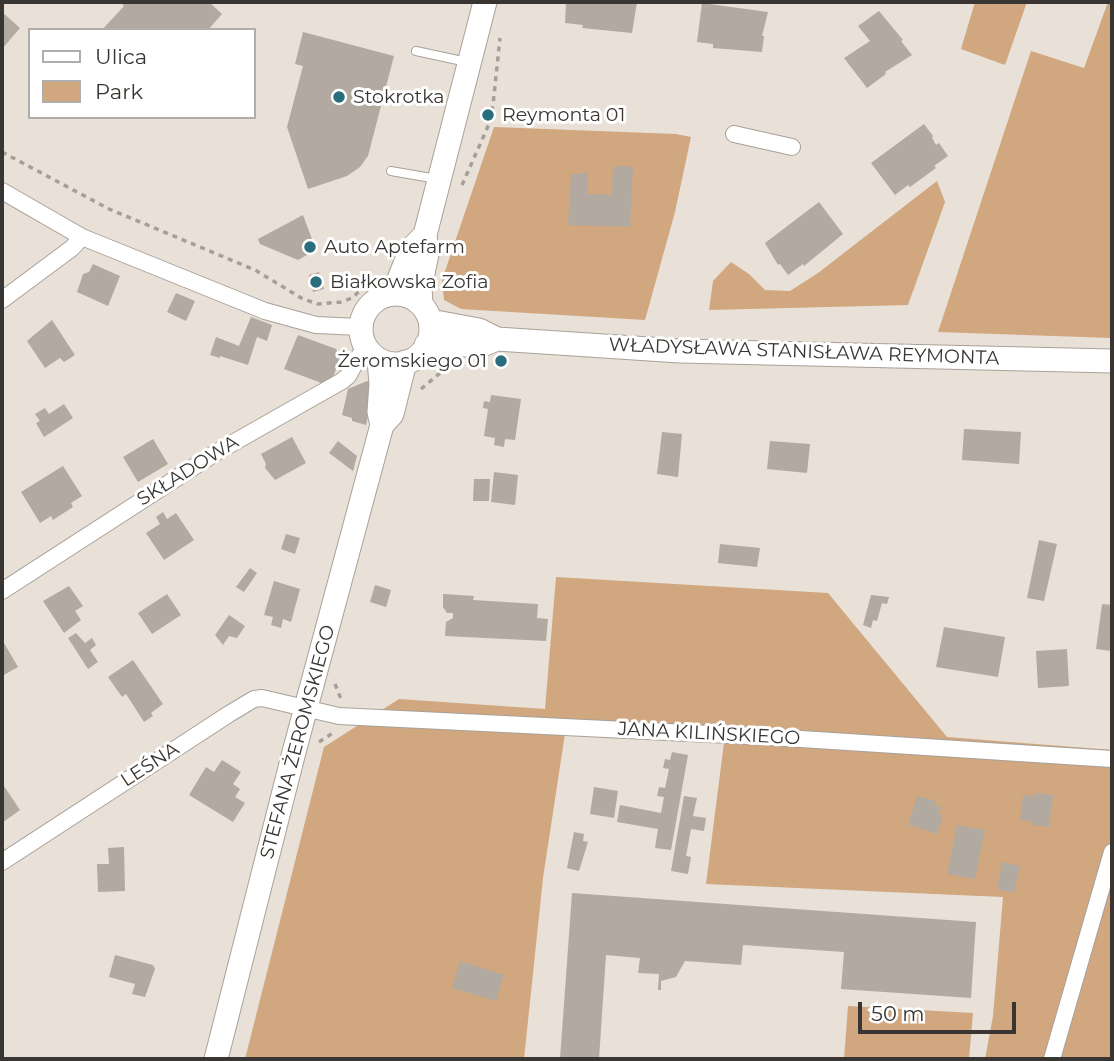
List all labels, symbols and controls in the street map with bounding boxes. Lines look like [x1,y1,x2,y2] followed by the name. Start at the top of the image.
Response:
[28,28,256,119] legend
[95,44,147,69] text: Ulica
[95,79,143,104] text: Park
[353,86,445,108] place label: Stokrotka
[331,89,347,105] marker: Stokrotka
[502,104,625,126] place label: Reymonta 01
[480,107,496,123] marker: Reymonta 01
[324,236,465,258] place label: Auto Aptefarm
[302,239,318,255] marker: Auto Aptefarm
[330,271,489,293] place label: Białkowska Zofia
[308,274,324,290] marker: Białkowska Zofia
[608,334,1000,370] street label: WŁADYSŁAWA STANISŁAWA REYMONTA
[337,350,487,372] place label: Żeromskiego 01
[493,353,509,369] marker: Żeromskiego 01
[133,431,243,511] street label: SKŁADOWA
[256,623,340,861] street label: STEFANA ŻEROMSKIEGO
[617,718,801,750] street label: JANA KILIŃSKIEGO
[117,738,183,792] street label: LEŚNA
[862,988,1020,1032] scale bar
[871,1001,925,1026] text: 50 m

